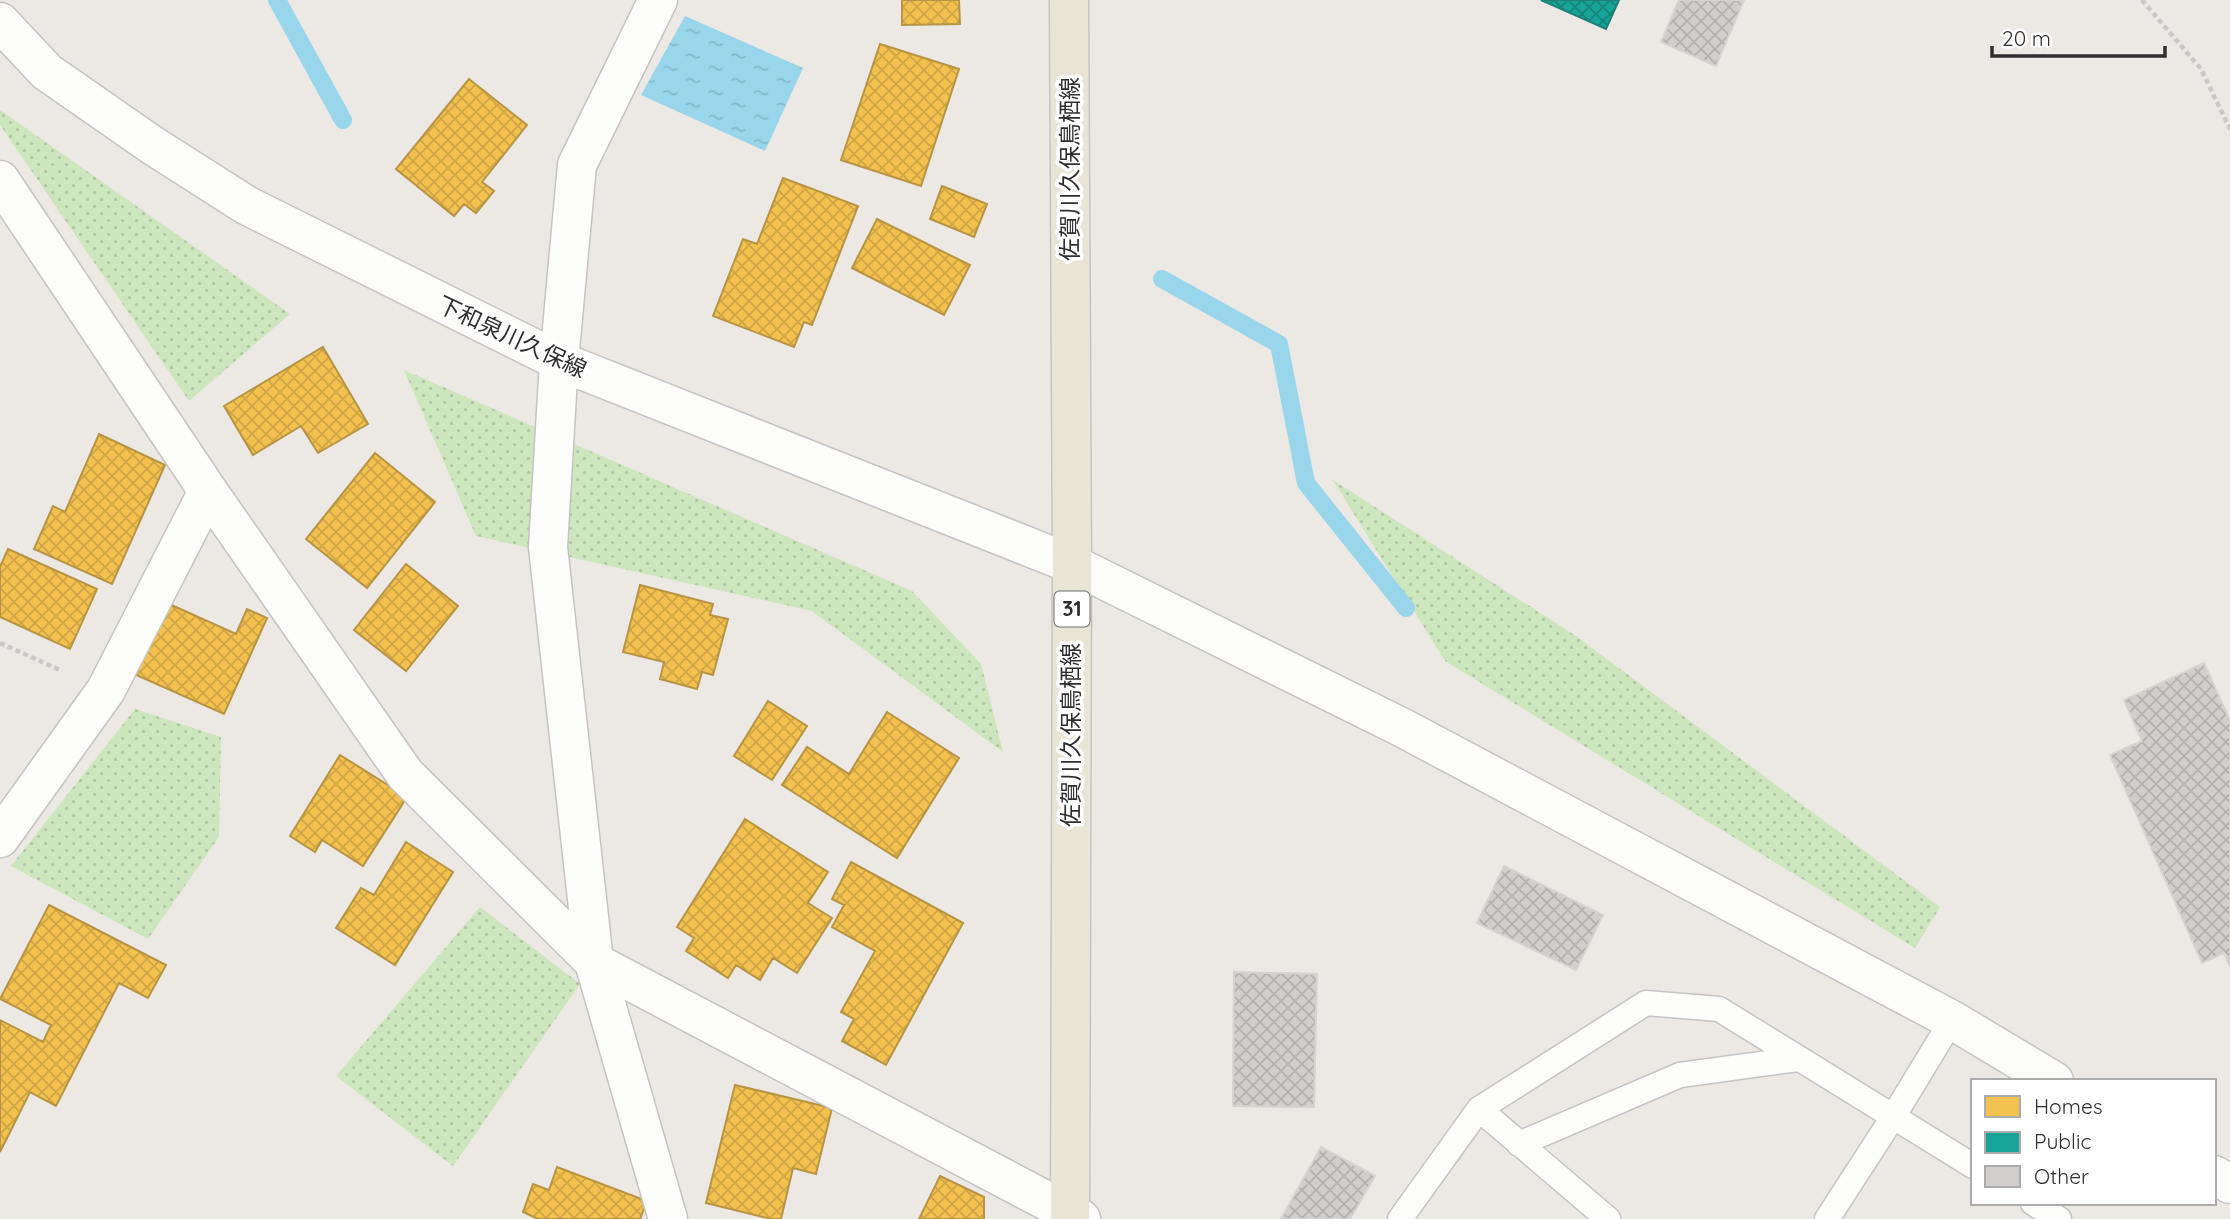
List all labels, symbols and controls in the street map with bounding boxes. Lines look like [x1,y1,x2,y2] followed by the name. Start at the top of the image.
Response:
[1992,14,2165,58] scale bar
[2002,25,2051,51] text: 20 m
[1055,77,1084,261] street label: 佐賀川久保鳥栖線
[433,289,591,384] street label: 下和泉川久保線
[1054,592,1090,626] road number: 31
[1056,643,1085,827] street label: 佐賀川久保鳥栖線
[1971,1079,2216,1205] legend
[2034,1093,2103,1119] text: Homes
[2034,1128,2091,1154] text: Public
[2034,1163,2089,1189] text: Other

